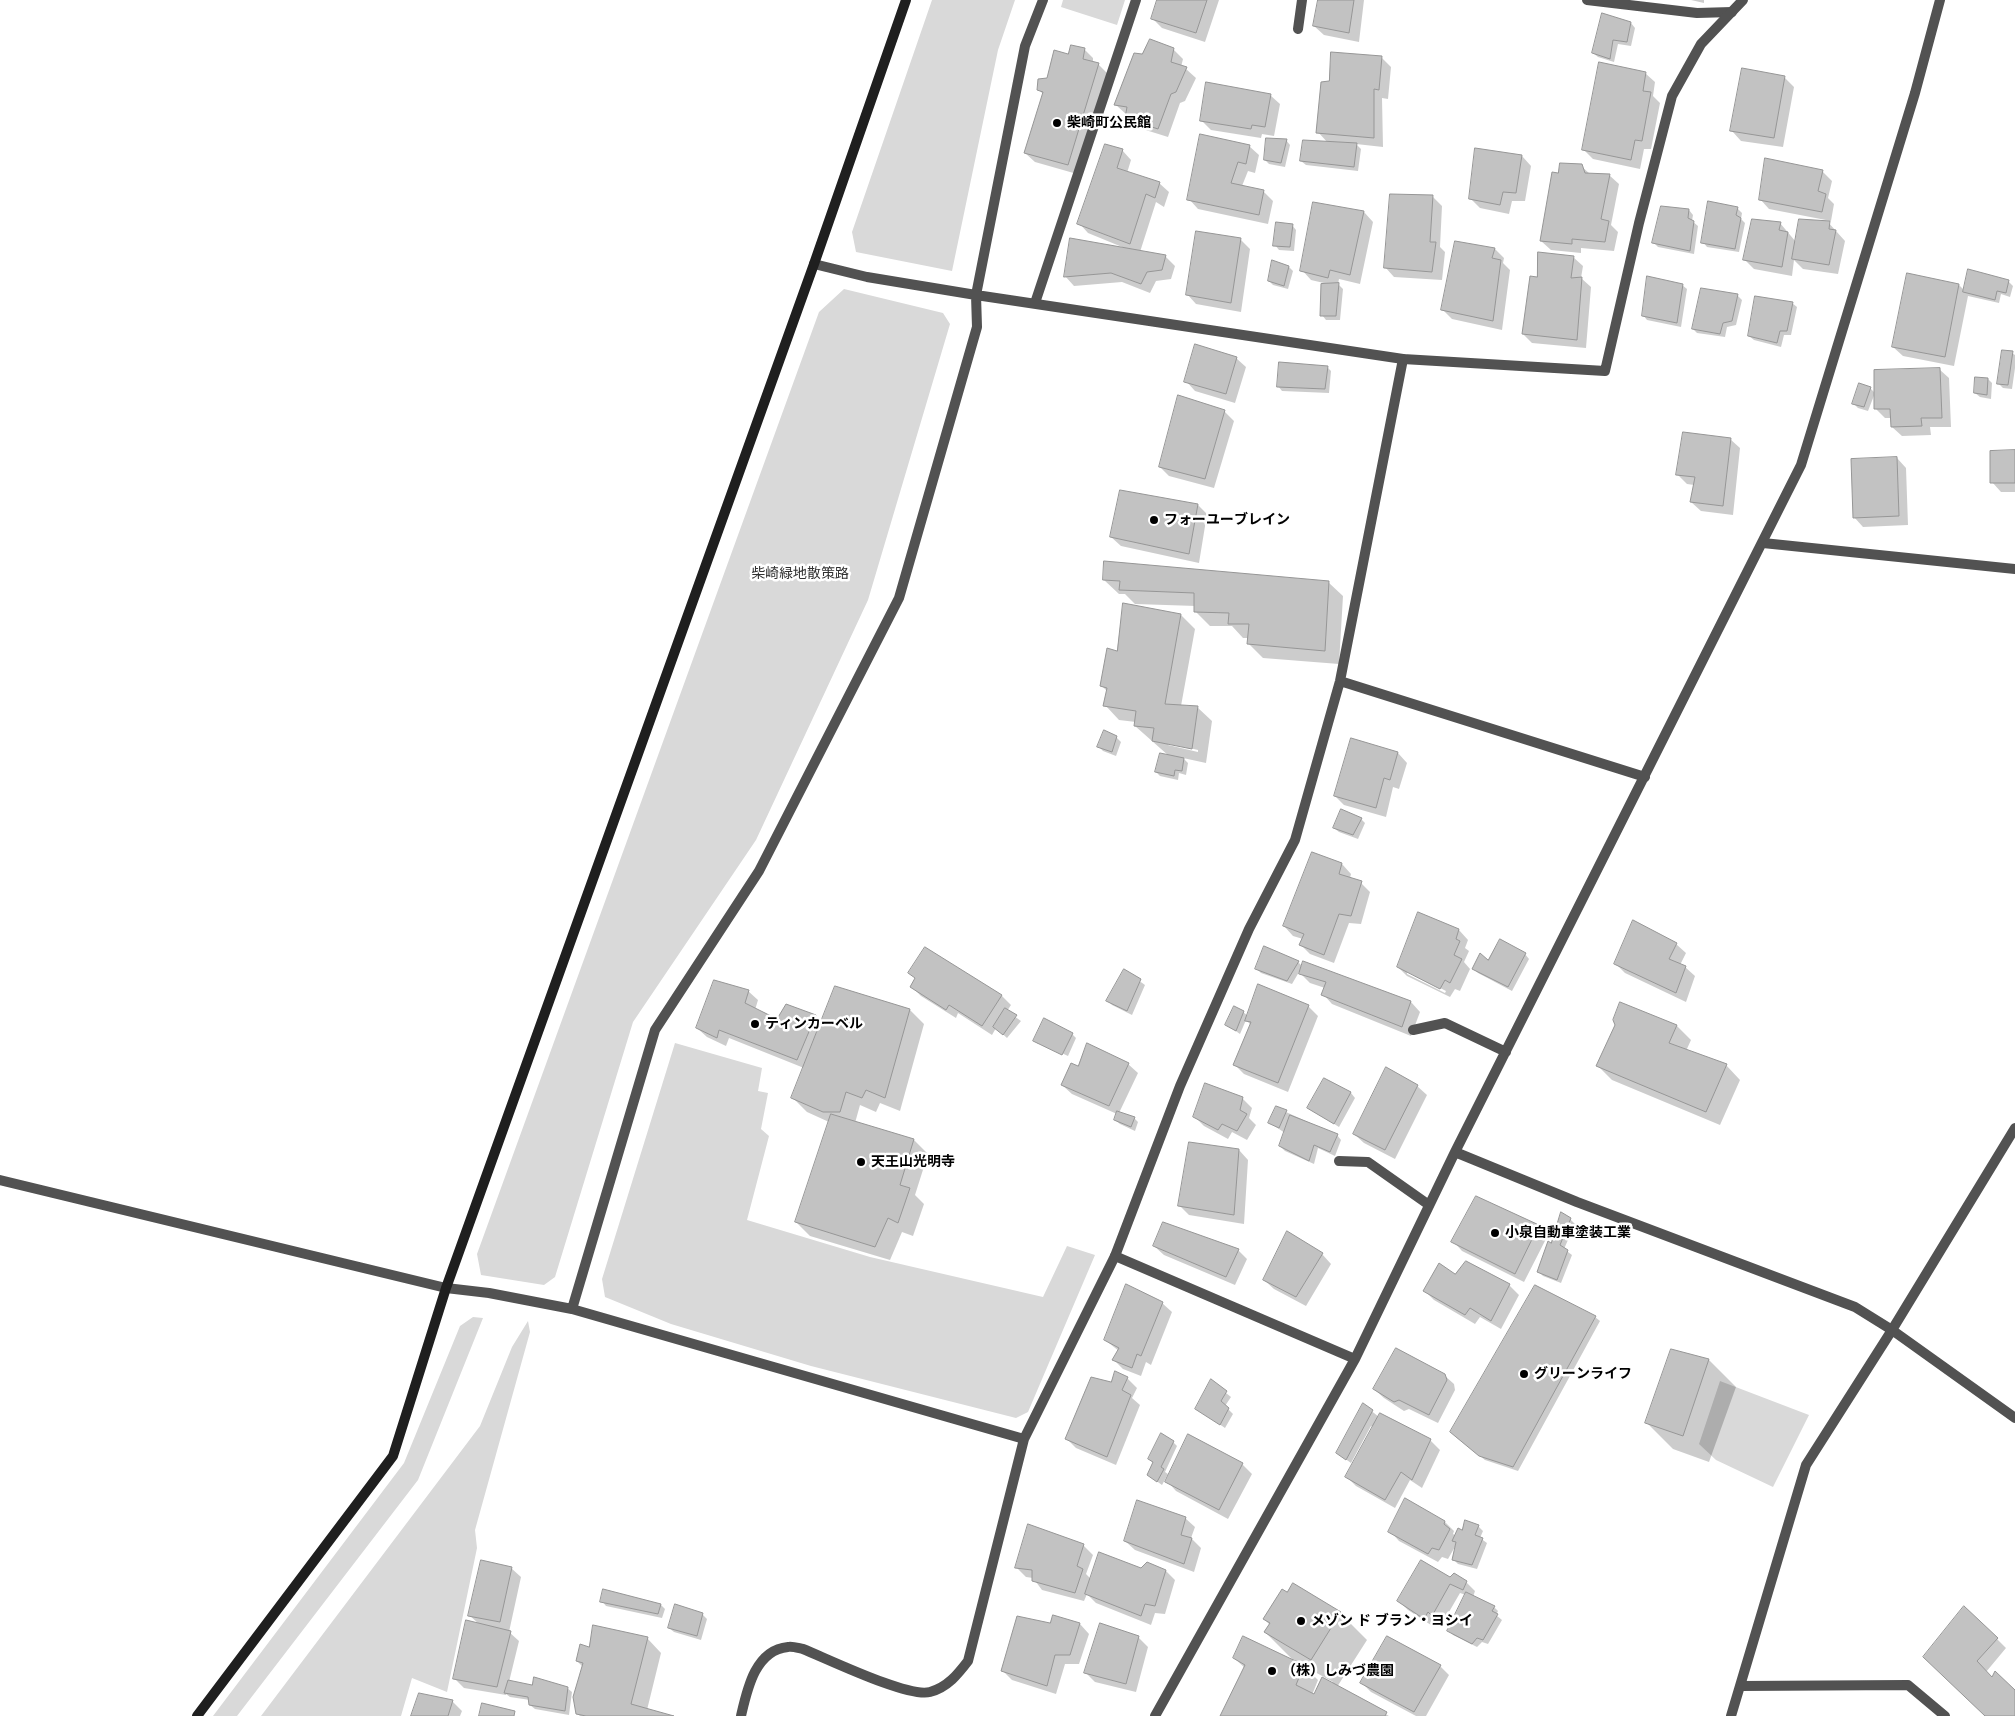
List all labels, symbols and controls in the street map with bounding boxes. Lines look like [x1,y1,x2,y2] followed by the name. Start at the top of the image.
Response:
[1067,115,1151,131] place label: 柴崎町公民館
[1051,117,1063,129] marker: 柴崎町公民館
[1164,512,1290,528] place label: フォーユーブレイン
[1148,514,1160,526] marker: フォーユーブレイン
[751,566,849,582] park label: 柴崎緑地散策路
[765,1016,863,1032] place label: ティンカーベル
[749,1018,761,1030] marker: ティンカーベル
[871,1154,955,1170] place label: 天王山光明寺
[855,1156,867,1168] marker: 天王山光明寺
[1505,1225,1631,1241] place label: 小泉自動車塗装工業
[1489,1227,1501,1239] marker: 小泉自動車塗装工業
[1534,1366,1632,1382] place label: グリーンライフ
[1518,1368,1530,1380] marker: グリーンライフ
[1311,1613,1473,1629] place label: メゾン ド ブラン・ヨシイ
[1295,1615,1307,1627] marker: メゾン ド ブラン・ヨシイ
[1282,1663,1394,1679] place label: （株）しみづ農園
[1266,1665,1278,1677] marker: （株）しみづ農園

